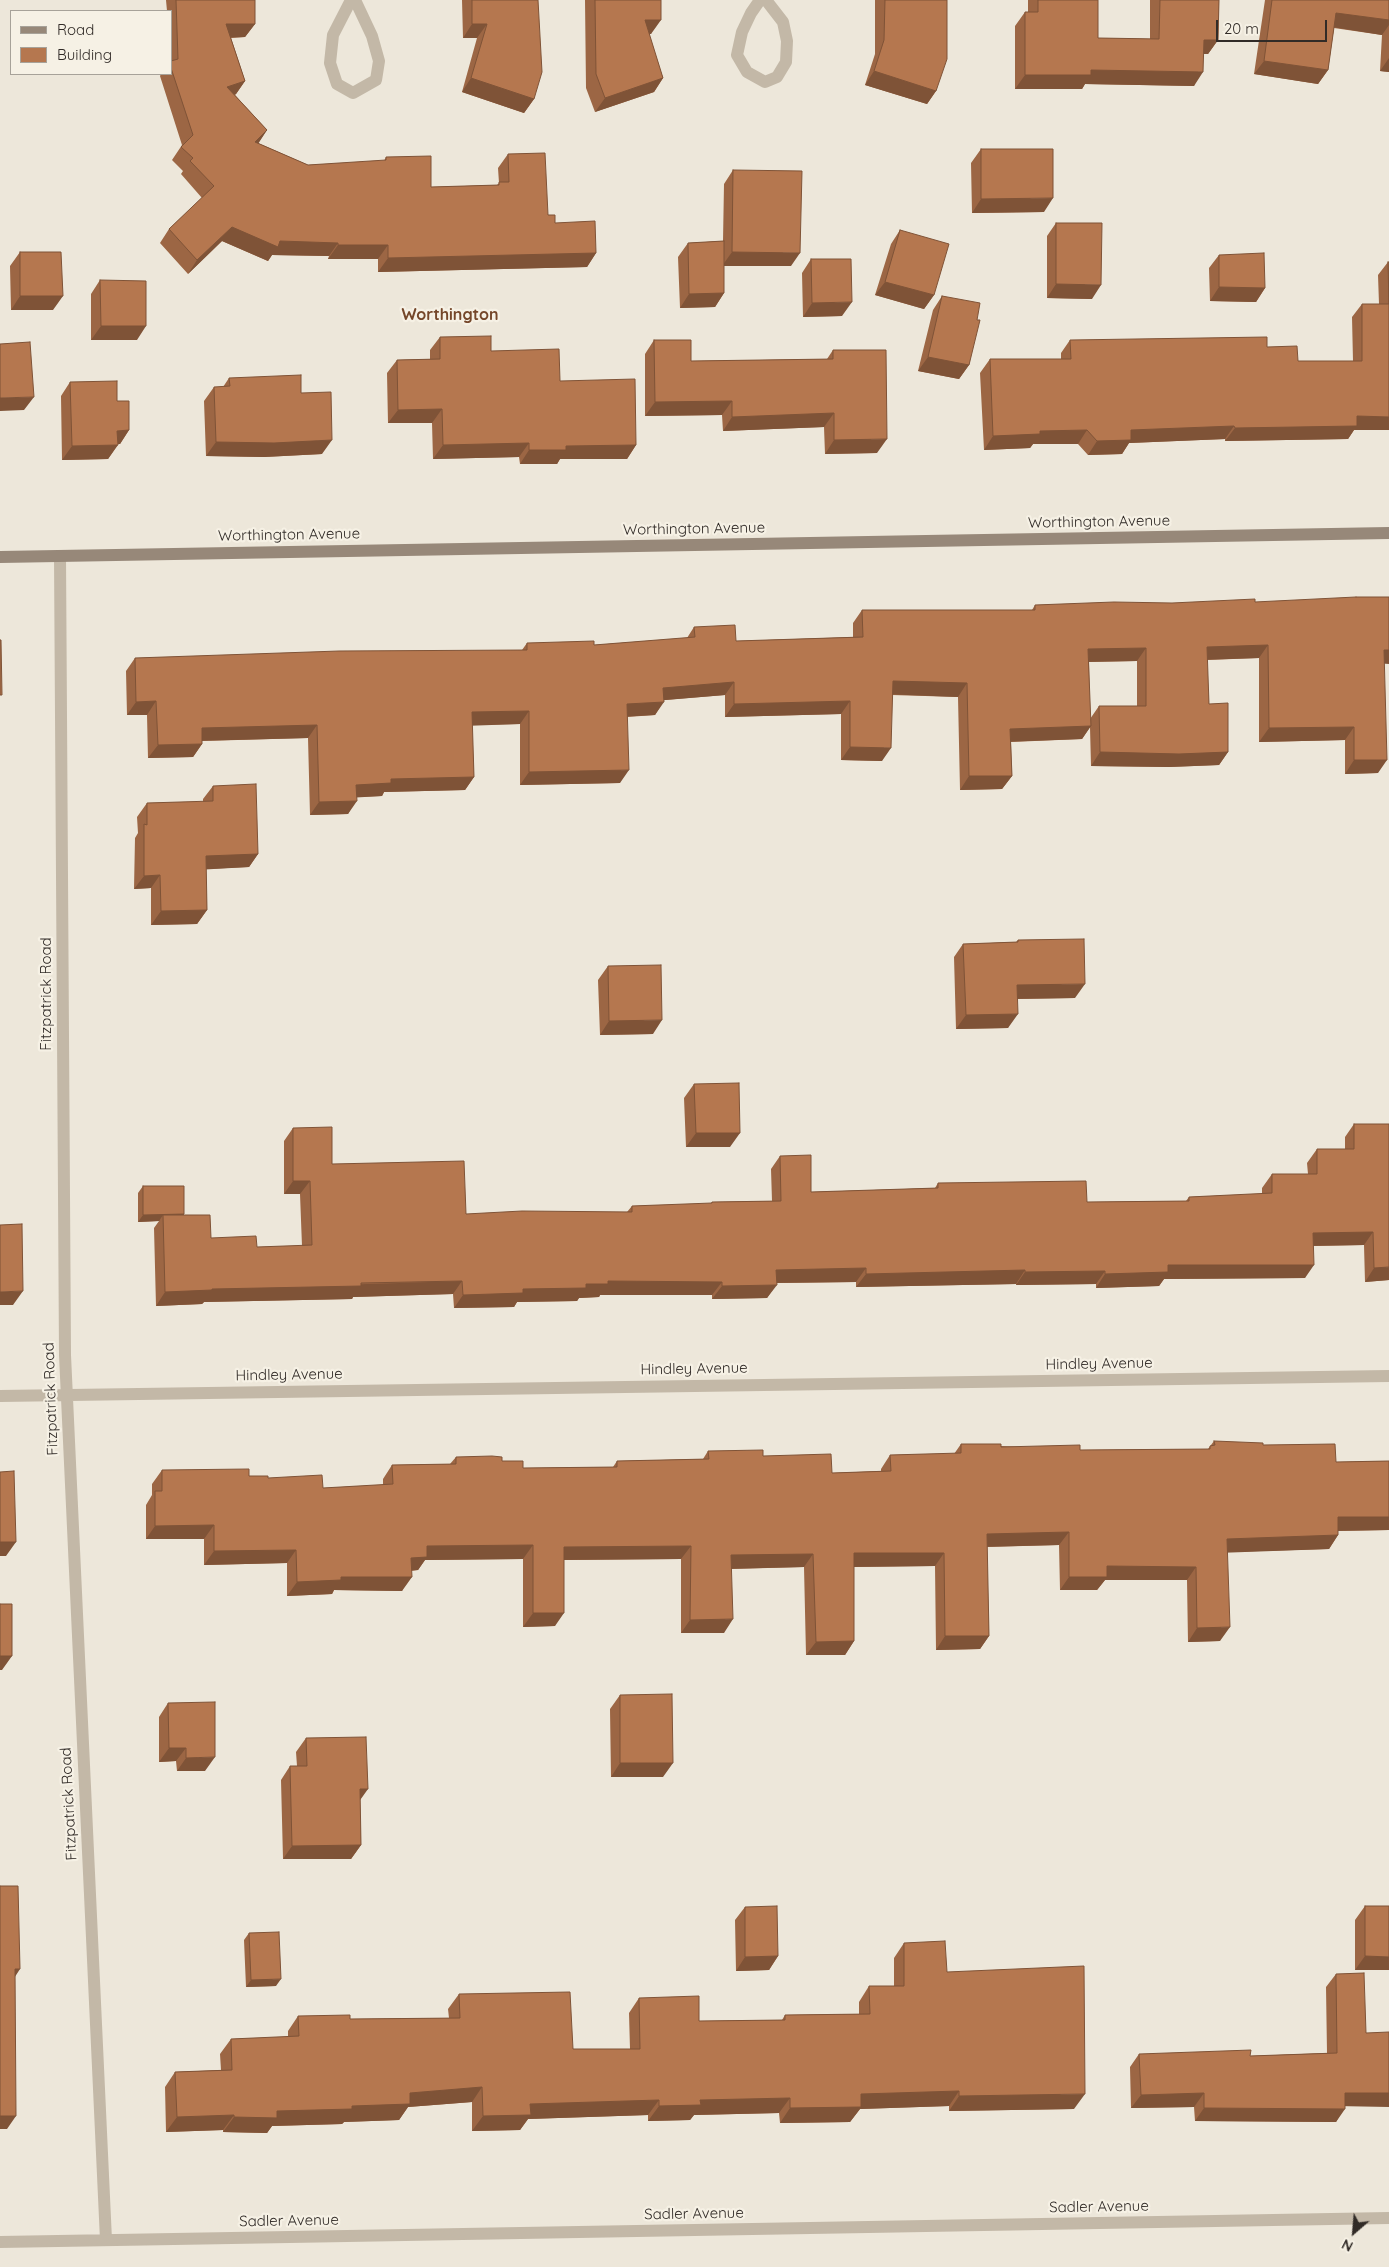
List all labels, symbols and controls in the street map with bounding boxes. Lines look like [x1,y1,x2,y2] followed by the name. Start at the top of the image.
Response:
[10,10,172,75] legend
[1219,10,1330,42] scale bar
[1224,19,1259,38] text: 20 m
[57,20,94,39] text: Road
[57,45,112,64] text: Building
[401,305,499,325] district label: Worthington
[1028,512,1170,532] street label: Worthington Avenue
[623,519,765,539] street label: Worthington Avenue
[218,525,360,545] street label: Worthington Avenue
[37,937,55,1051] street label: Fitzpatrick Road
[40,1342,62,1456] street label: Fitzpatrick Road
[1045,1354,1153,1374] street label: Hindley Avenue
[640,1359,748,1379] street label: Hindley Avenue
[235,1365,343,1385] street label: Hindley Avenue
[57,1747,81,1861] street label: Fitzpatrick Road
[1049,2197,1149,2217] street label: Sadler Avenue
[644,2204,744,2224] street label: Sadler Avenue
[1329,2207,1379,2257] north arrow
[239,2211,339,2231] street label: Sadler Avenue
[1339,2235,1356,2256] text: N

